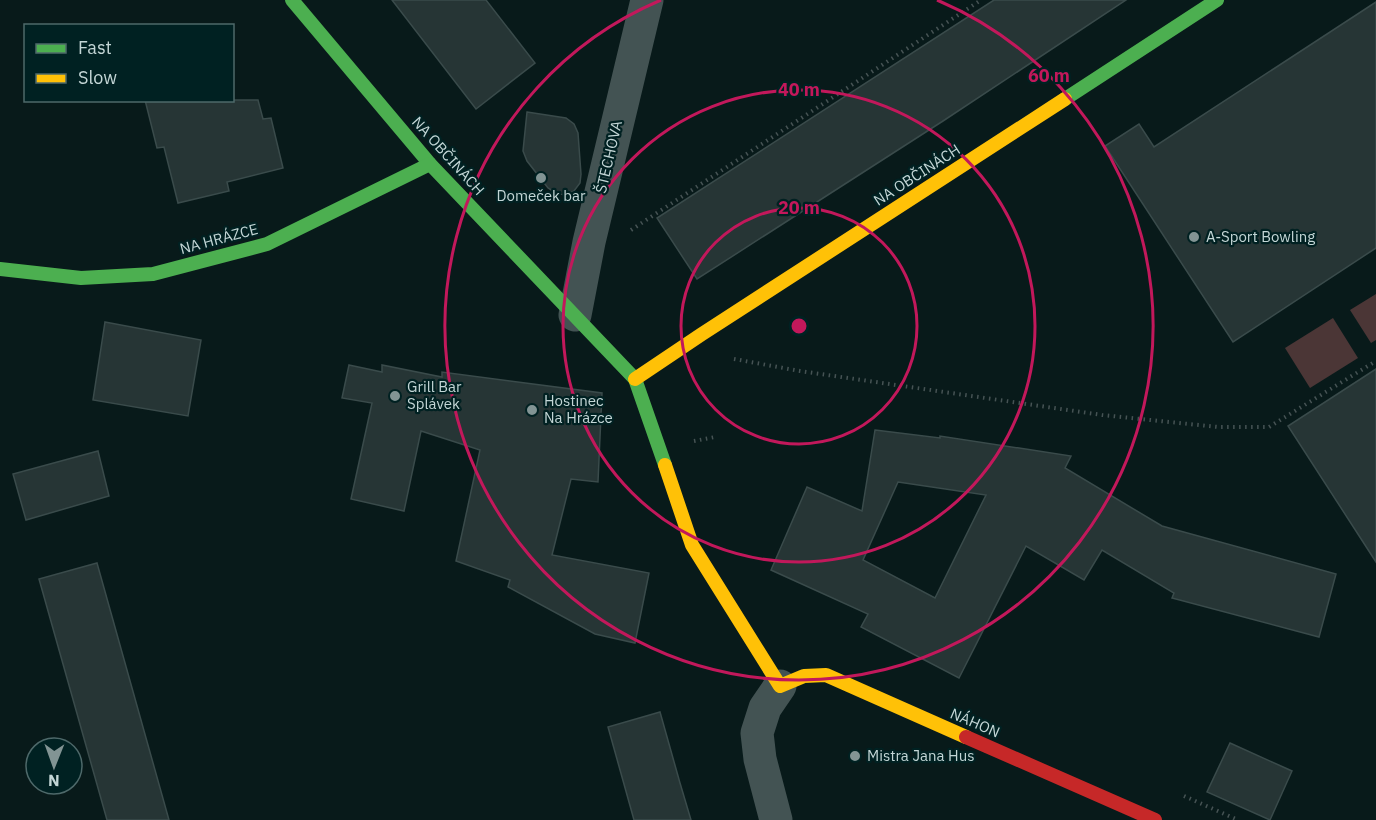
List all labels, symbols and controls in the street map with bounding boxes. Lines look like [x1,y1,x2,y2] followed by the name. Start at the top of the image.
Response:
[24,24,234,102] legend
[78,36,112,59] text: Fast
[1028,64,1070,87] text: 60 m
[78,66,117,89] text: Slow
[778,78,820,101] text: 40 m
[408,112,489,199] street label: NA OBČINÁCH
[591,118,626,195] street label: ŠTECHOVA
[870,140,964,210] street label: NA OBČINÁCH
[534,171,548,185] marker: Domeček bar
[496,186,586,205] place label: Domeček bar
[778,196,820,219] text: 20 m
[178,219,260,258] street label: NA HRÁZCE
[1206,227,1315,246] place label: A-Sport Bowling
[1187,230,1201,244] marker: A-Sport Bowling
[789,316,809,336] centre of rings
[407,377,462,413] place label: Grill Bar Splávek
[388,389,402,403] marker: Grill Bar Splávek
[544,391,613,427] place label: Hostinec Na Hrázce
[525,403,539,417] marker: Hostinec Na Hrázce
[948,704,1003,741] street label: NÁHON
[24,736,84,796] north arrow
[867,746,975,765] place label: Mistra Jana Hus
[848,749,862,763] marker: Mistra Jana Hus
[48,771,60,791] text: N

